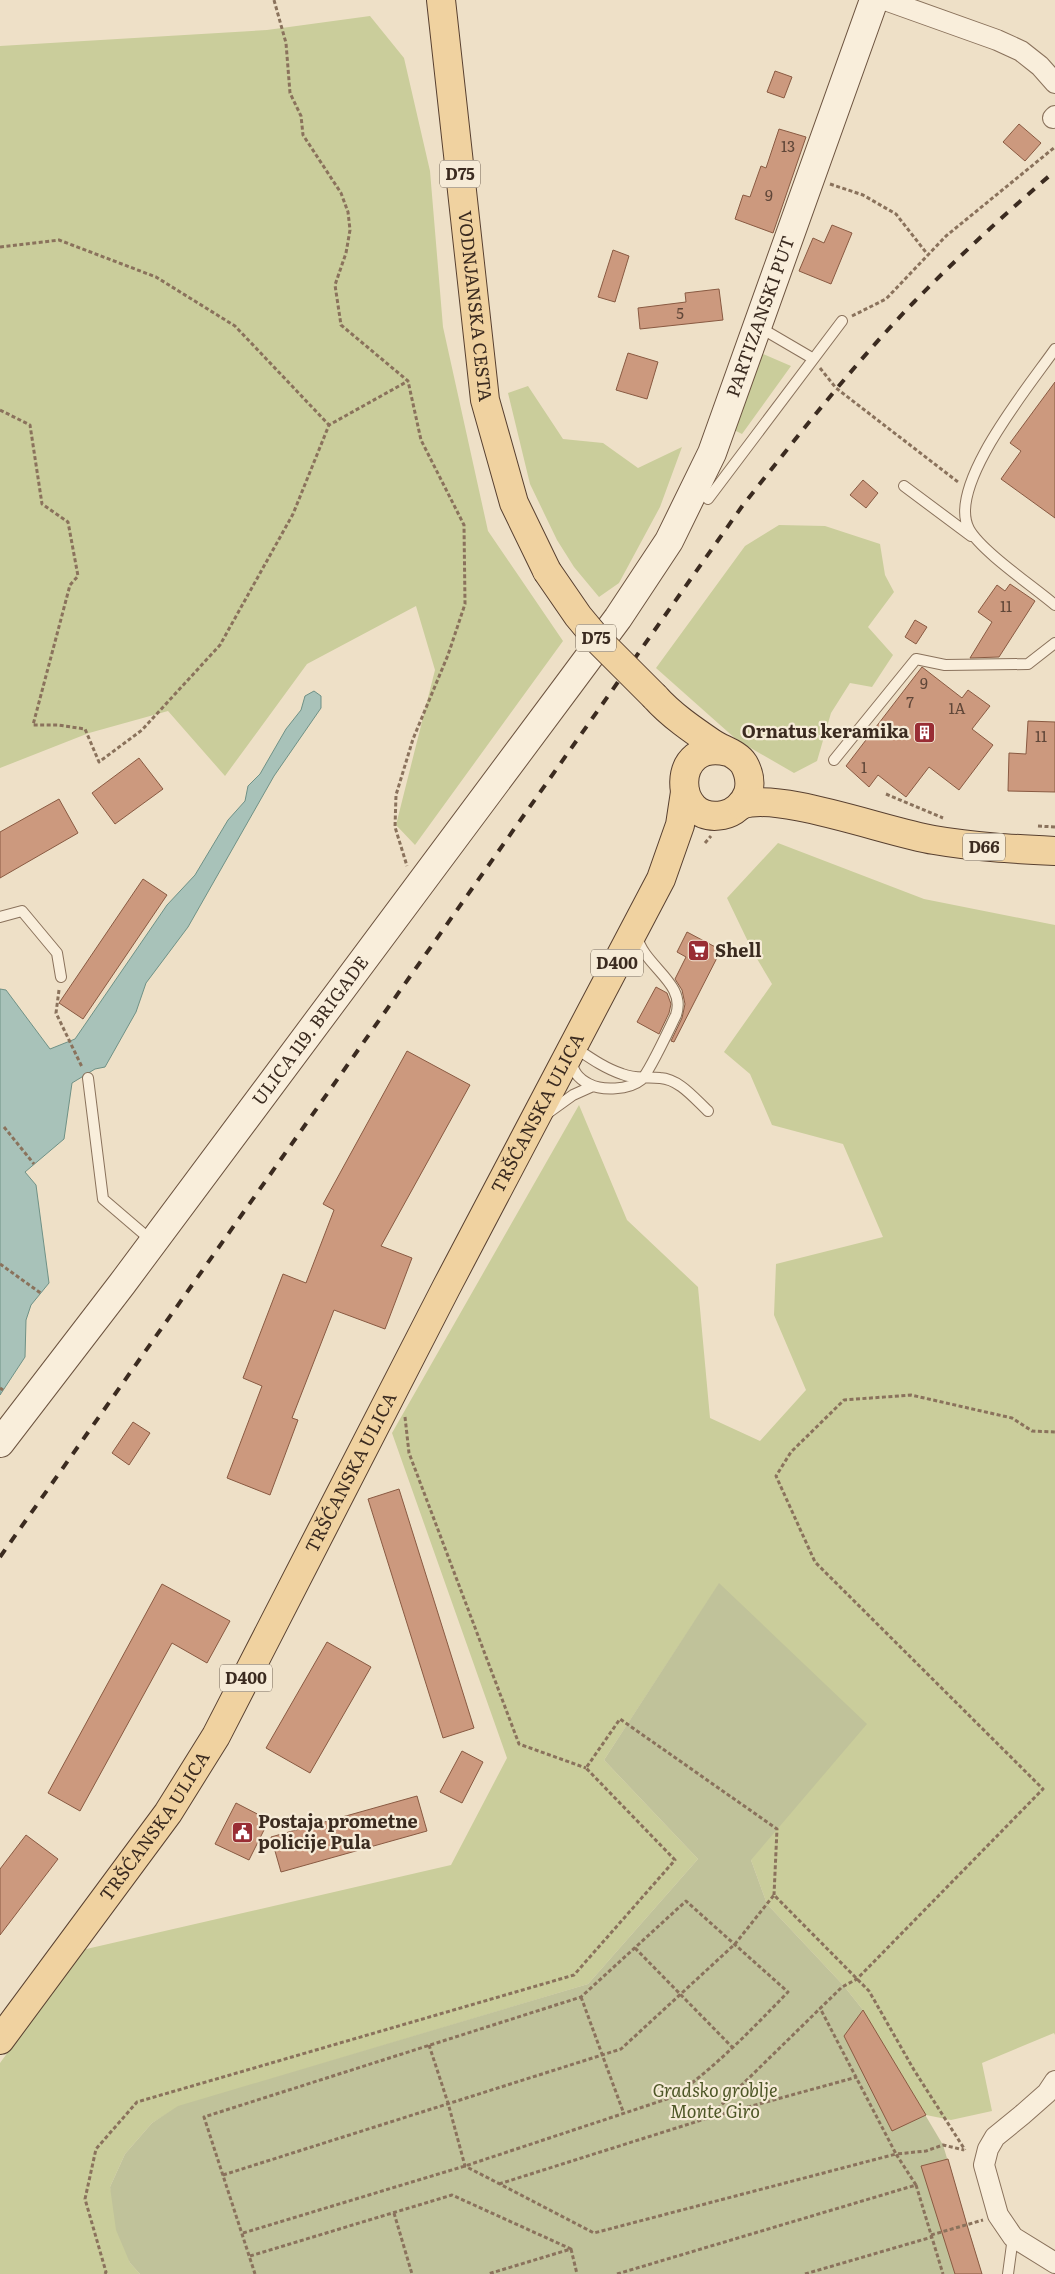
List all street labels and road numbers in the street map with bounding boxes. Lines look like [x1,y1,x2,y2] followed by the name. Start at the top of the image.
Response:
[440,160,480,188] road number: D75
[452,209,500,403] street label: VODNJANSKA CESTA
[718,232,801,400] street label: PARTIZANSKI PUT
[576,624,616,651] road number: D75
[963,834,1005,860] road number: D66
[245,950,374,1110] street label: ULICA 119. BRIGADE
[591,950,643,976] road number: D400
[483,1028,590,1198] street label: TRŠĆANSKA ULICA
[297,1387,402,1557] street label: TRŠĆANSKA ULICA
[220,1665,272,1692] road number: D400
[92,1745,215,1906] street label: TRŠĆANSKA ULICA

